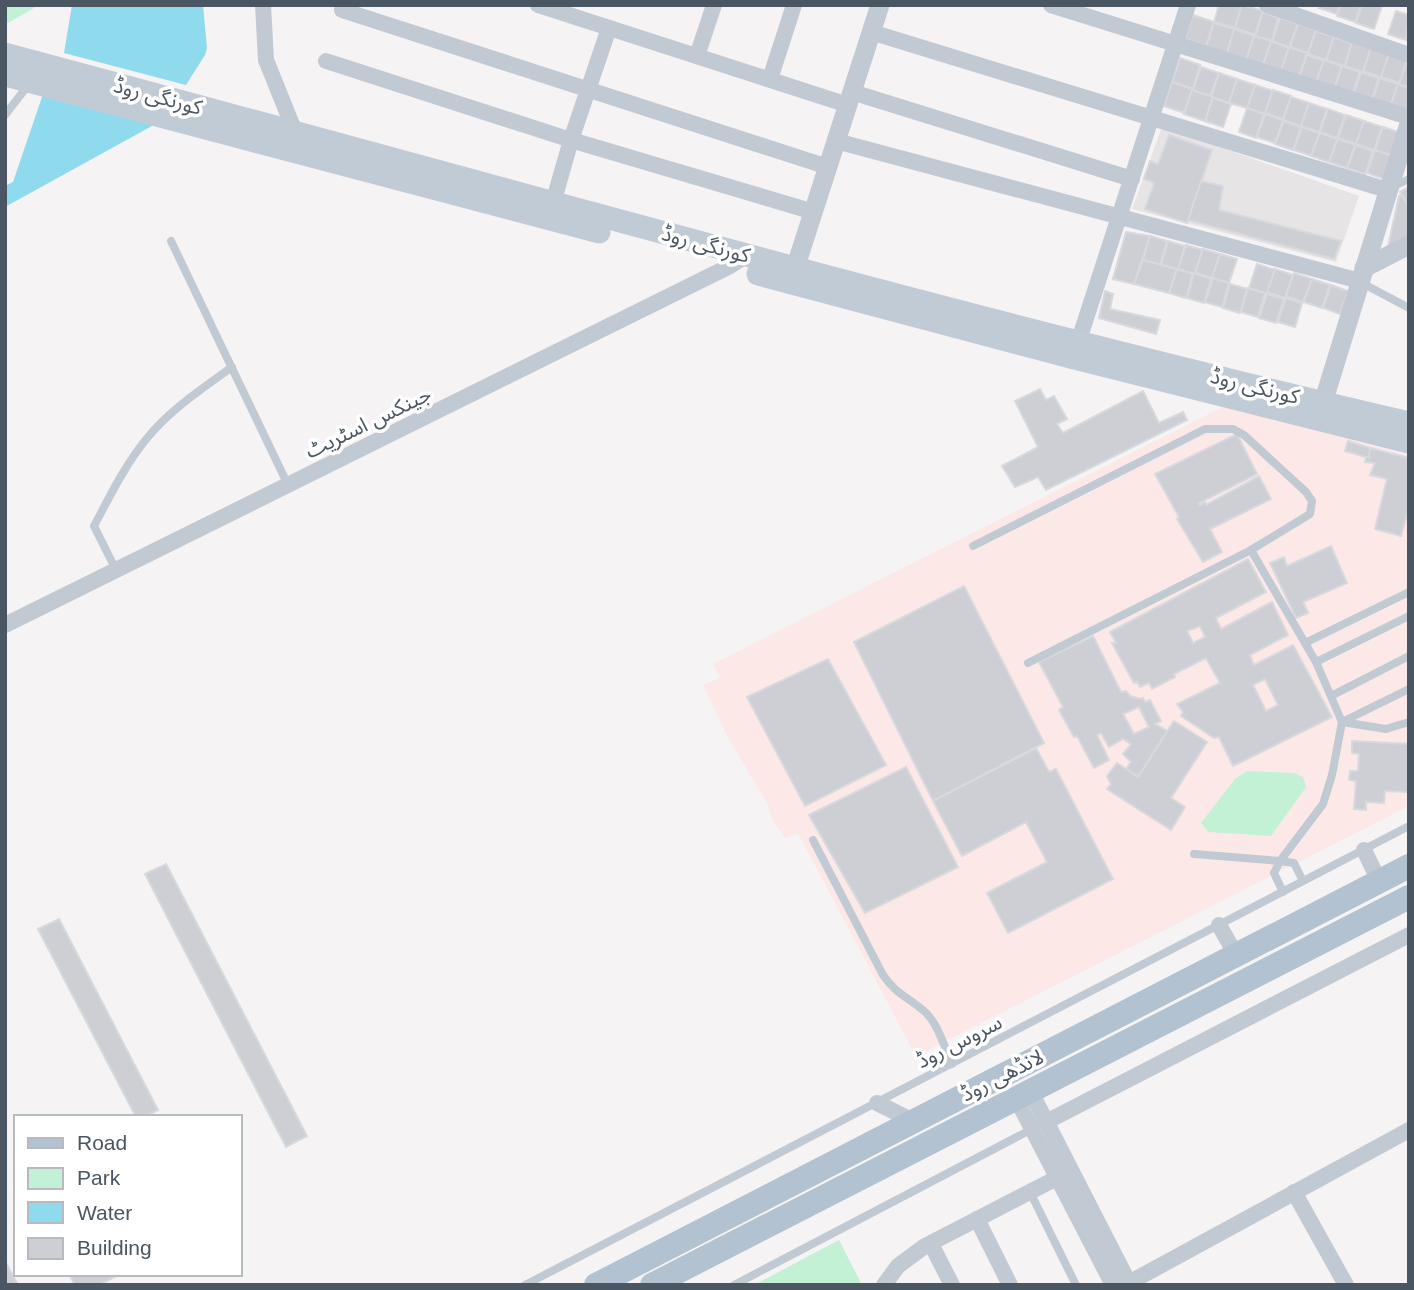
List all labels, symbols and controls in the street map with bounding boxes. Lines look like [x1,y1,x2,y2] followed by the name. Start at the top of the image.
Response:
[111,73,205,120] street label: کورنگی روڈ
[659,221,753,268] street label: کورنگی روڈ
[1208,364,1302,409] street label: کورنگی روڈ
[301,382,435,463] street label: جینکس اسٹریٹ
[913,1010,1006,1073] street label: سروس روڈ
[957,1044,1048,1106] street label: لانڈھی روڈ
[14,1115,242,1276] legend
[77,1131,127,1154] text: Road
[77,1166,121,1189] text: Park
[77,1201,132,1224] text: Water
[77,1236,152,1259] text: Building

